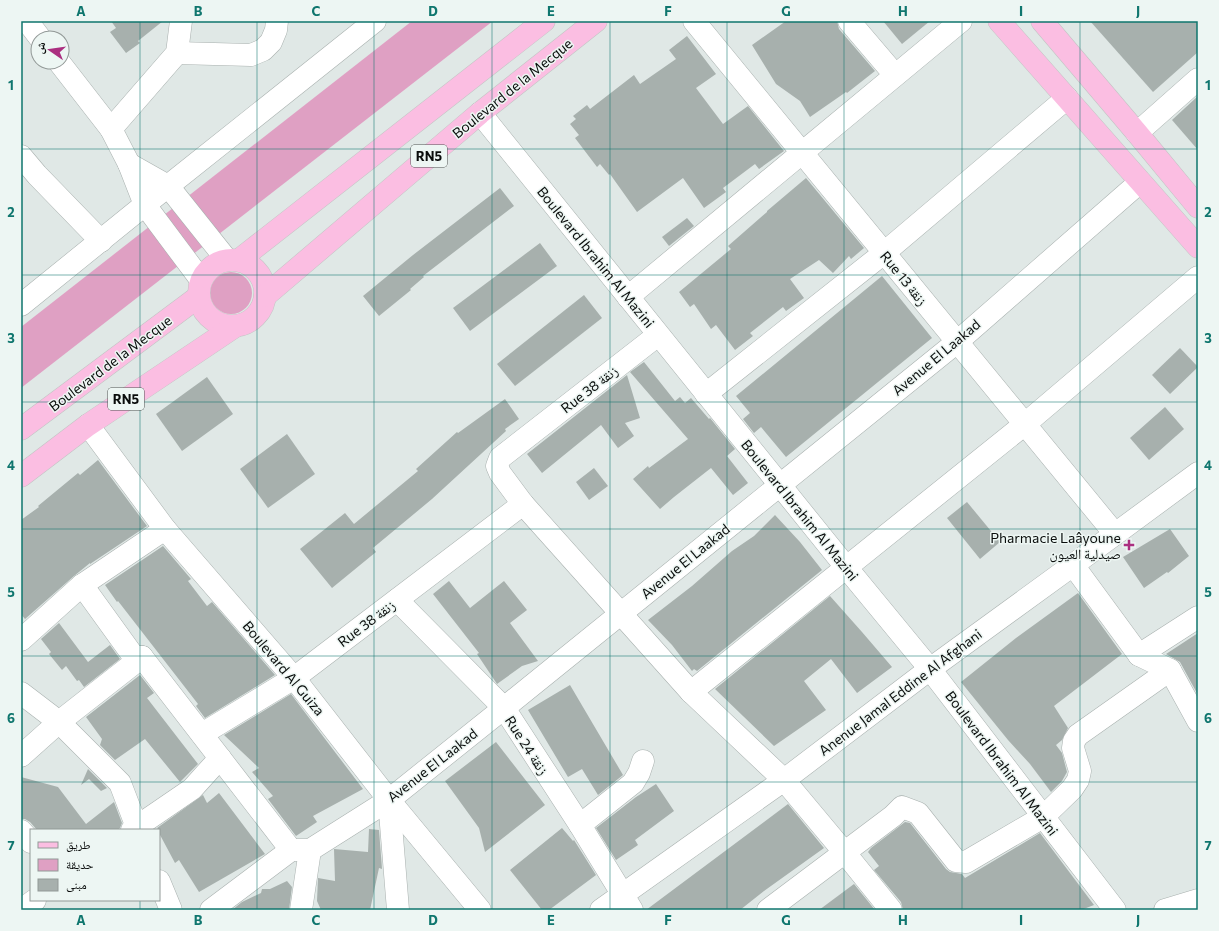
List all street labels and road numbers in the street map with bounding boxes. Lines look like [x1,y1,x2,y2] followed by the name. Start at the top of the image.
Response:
[449,34,575,142] street label: Boulevard de la Mecque
[411,145,447,167] road number: RN5
[534,183,658,331] street label: Boulevard Ibrahim Al Mazini
[876,247,931,309] street label: Rue 13 زنقة
[45,311,175,415] street label: Boulevard de la Mecque
[889,315,983,399] street label: Avenue El Laakad
[557,362,621,417] street label: Rue 38 زنقة
[108,388,144,410] road number: RN5
[738,436,862,584] street label: Boulevard Ibrahim Al Mazini
[637,520,733,602] street label: Avenue El Laakad
[334,596,399,651] street label: Rue 38 زنقة
[239,617,329,719] street label: Boulevard Al Guiza
[815,625,985,759] street label: Anenue Jamal Eddine Al Afghani
[942,687,1062,839] street label: Boulevard Ibrahim Al Mazini
[501,712,552,778] street label: Rue 24 زنقة
[384,725,480,805] street label: Avenue El Laakad

